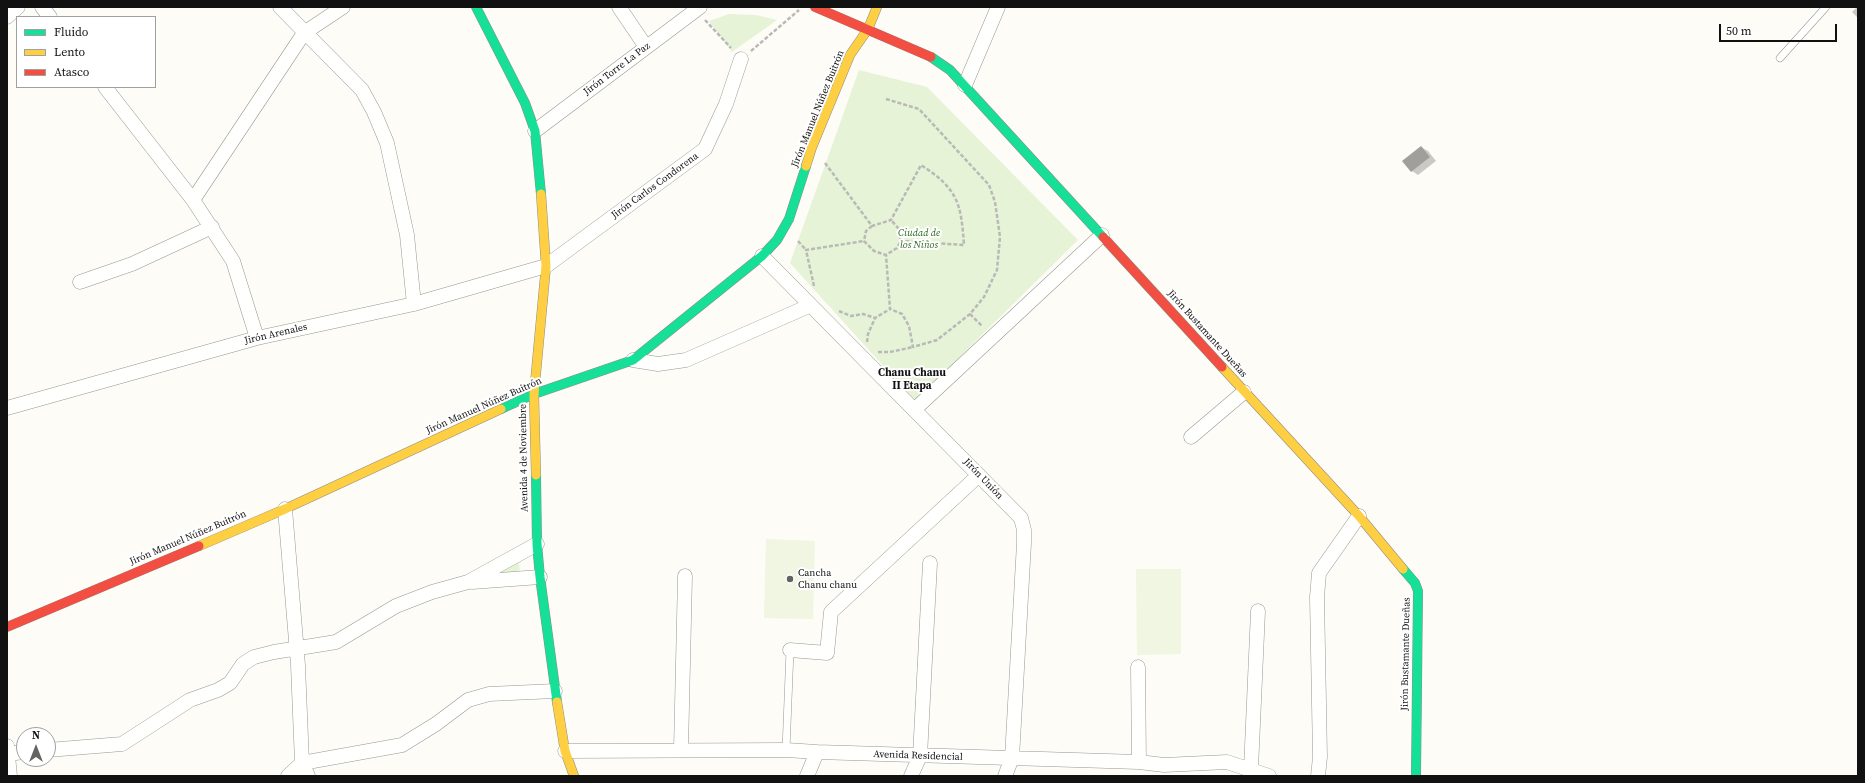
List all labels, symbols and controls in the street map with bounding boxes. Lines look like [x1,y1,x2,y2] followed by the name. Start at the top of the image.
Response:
[16,16,156,88] legend
[1721,16,1839,42] scale bar
[1726,23,1752,39] text: 50 m
[54,24,88,40] text: Fluido
[581,40,653,98] street label: Jirón Torre La Paz
[54,44,85,60] text: Lento
[789,49,847,169] street label: Jirón Manuel Núñez Buitrón
[54,64,89,80] text: Atasco
[609,150,701,222] street label: Jirón Carlos Condorena
[898,227,940,250] park label: Ciudad de los Niños
[1165,288,1249,380] street label: Jirón Bustamante Dueñas
[243,321,309,347] street label: Jirón Arenales
[878,366,946,392] district label: Chanu Chanu II Etapa
[424,375,544,437] street label: Jirón Manuel Núñez Buitrón
[517,404,531,512] street label: Avenida 4 de Noviembre
[961,456,1005,502] street label: Jirón Unión
[128,508,248,568] street label: Jirón Manuel Núñez Buitrón
[798,567,857,590] place label: Cancha Chanu chanu
[785,574,795,584] marker: Cancha Chanu chanu
[1399,597,1413,711] street label: Jirón Bustamante Dueñas
[16,727,56,767] north arrow
[32,728,40,743] text: N
[873,748,963,764] street label: Avenida Residencial

